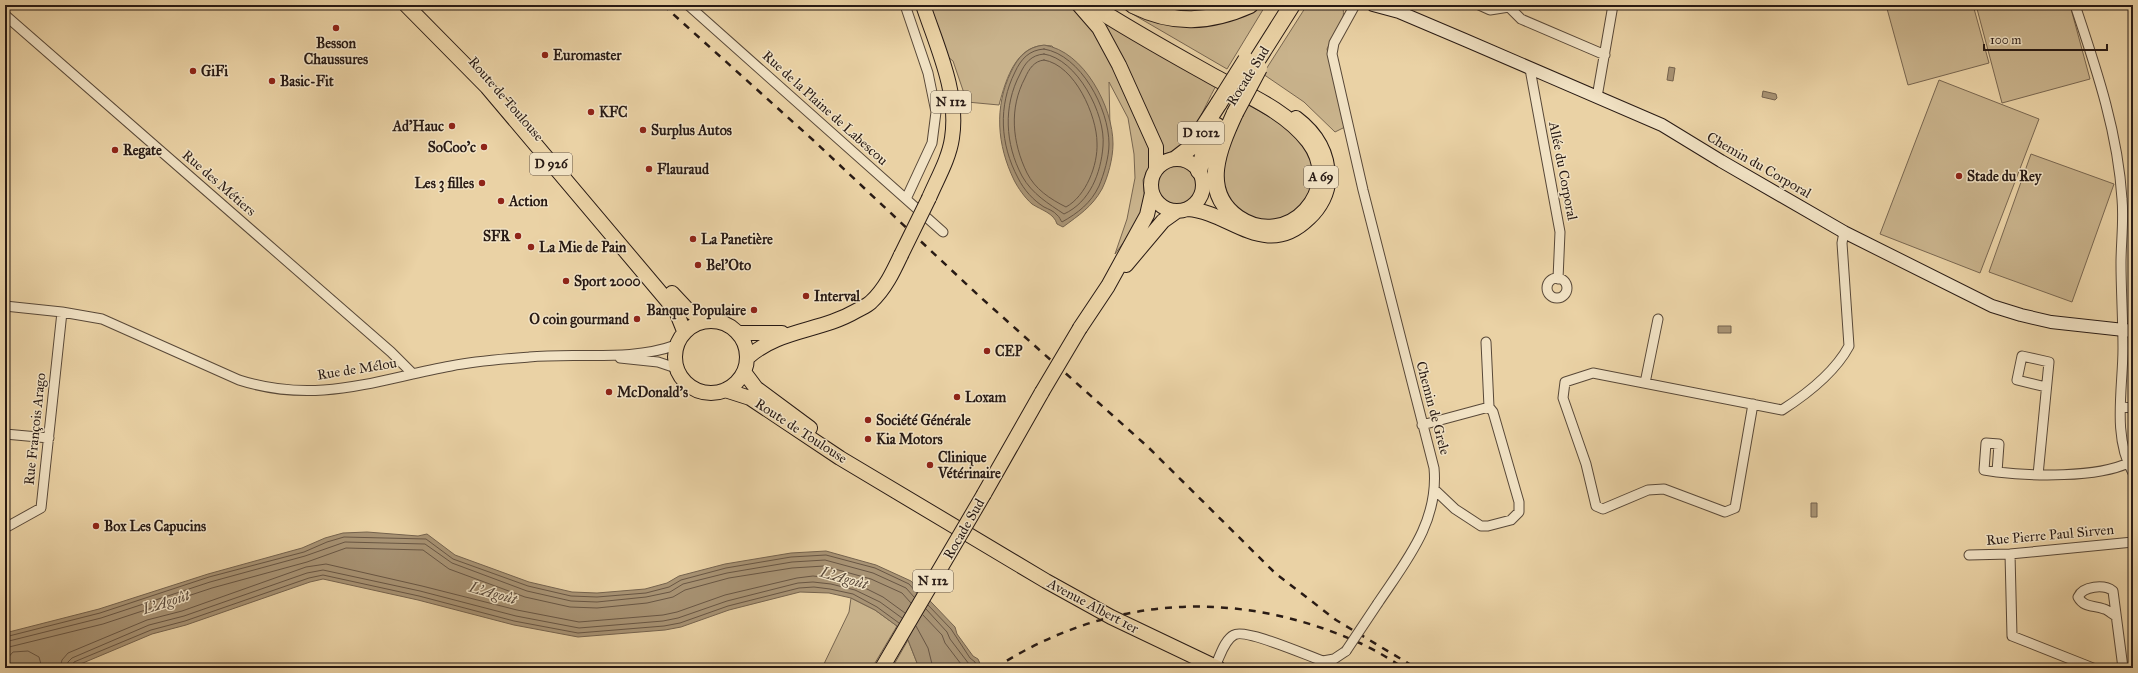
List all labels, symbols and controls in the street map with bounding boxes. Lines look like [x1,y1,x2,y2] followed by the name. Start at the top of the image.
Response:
[331,23,341,33] marker: Besson Chaussures
[1984,26,2107,52] scale bar
[1990,33,2021,47] text: 100 m
[304,35,368,68] place label: Besson Chaussures
[1223,43,1273,109] street label: Rocade Sud
[553,47,622,64] place label: Euromaster
[759,47,892,169] street label: Rue de la Plaine de Labescou
[540,50,550,60] marker: Euromaster
[465,53,547,145] street label: Route de Toulouse
[201,63,228,80] place label: GiFi
[188,66,198,76] marker: GiFi
[280,73,334,90] place label: Basic-Fit
[267,76,277,86] marker: Basic-Fit
[931,91,971,113] road number: N 112
[599,104,628,121] place label: KFC
[586,107,596,117] marker: KFC
[392,118,444,135] place label: Ad’Hauc
[1545,119,1581,222] street label: Allée du Corporal
[447,121,457,131] marker: Ad’Hauc
[651,122,732,140] place label: Surplus Autos
[1178,122,1224,144] road number: D 1012
[638,125,648,135] marker: Surplus Autos
[1704,128,1814,202] street label: Chemin du Corporal
[428,139,476,156] place label: SoCoo'c
[123,142,162,160] place label: Regate
[479,142,489,152] marker: SoCoo'c
[110,145,120,155] marker: Regate
[179,146,259,220] street label: Rue des Métiers
[530,153,572,175] road number: D 926
[657,161,710,178] place label: Flauraud
[644,164,654,174] marker: Flauraud
[1304,166,1338,188] road number: A 69
[1967,168,2043,186] place label: Stade du Rey
[1954,171,1964,181] marker: Stade du Rey
[415,175,474,193] place label: Les 3 filles
[477,178,487,188] marker: Les 3 filles
[508,193,548,210] place label: Action
[496,196,506,206] marker: Action
[483,228,511,245] place label: SFR
[513,231,523,241] marker: SFR
[701,231,773,248] place label: La Panetière
[688,234,698,244] marker: La Panetière
[539,239,627,256] place label: La Mie de Pain
[526,242,536,252] marker: La Mie de Pain
[706,257,751,274] place label: Bel'Oto
[693,260,703,270] marker: Bel'Oto
[574,273,641,291] place label: Sport 2000
[561,276,571,286] marker: Sport 2000
[814,288,861,305] place label: Interval
[801,291,811,301] marker: Interval
[646,302,746,320] place label: Banque Populaire
[749,305,759,315] marker: Banque Populaire
[529,311,630,329] place label: O coin gourmand
[632,314,642,324] marker: O coin gourmand
[995,343,1023,360] place label: CEP
[982,346,992,356] marker: CEP
[316,354,399,384] street label: Rue de Mélou
[1412,359,1454,457] street label: Chemin de Grele
[21,372,49,486] street label: Rue François Arago
[617,384,688,401] place label: McDonald's
[604,387,614,397] marker: McDonald's
[965,389,1007,406] place label: Loxam
[952,392,962,402] marker: Loxam
[752,395,850,467] street label: Route de Toulouse
[876,412,971,429] place label: Société Générale
[863,415,873,425] marker: Société Générale
[876,431,943,448] place label: Kia Motors
[863,434,873,444] marker: Kia Motors
[937,449,1001,482] place label: Clinique Vétérinaire
[925,460,935,470] marker: Clinique Vétérinaire
[940,496,988,562] street label: Rocade Sud
[104,518,206,536] place label: Box Les Capucins
[91,521,101,531] marker: Box Les Capucins
[1985,521,2115,549] street label: Rue Pierre Paul Sirven
[817,562,871,594] water label: L'Agoût
[913,570,953,592] road number: N 112
[1044,574,1142,637] street label: Avenue Albert 1er
[466,577,520,609] water label: L'Agoût
[139,586,193,618] water label: L'Agoût

